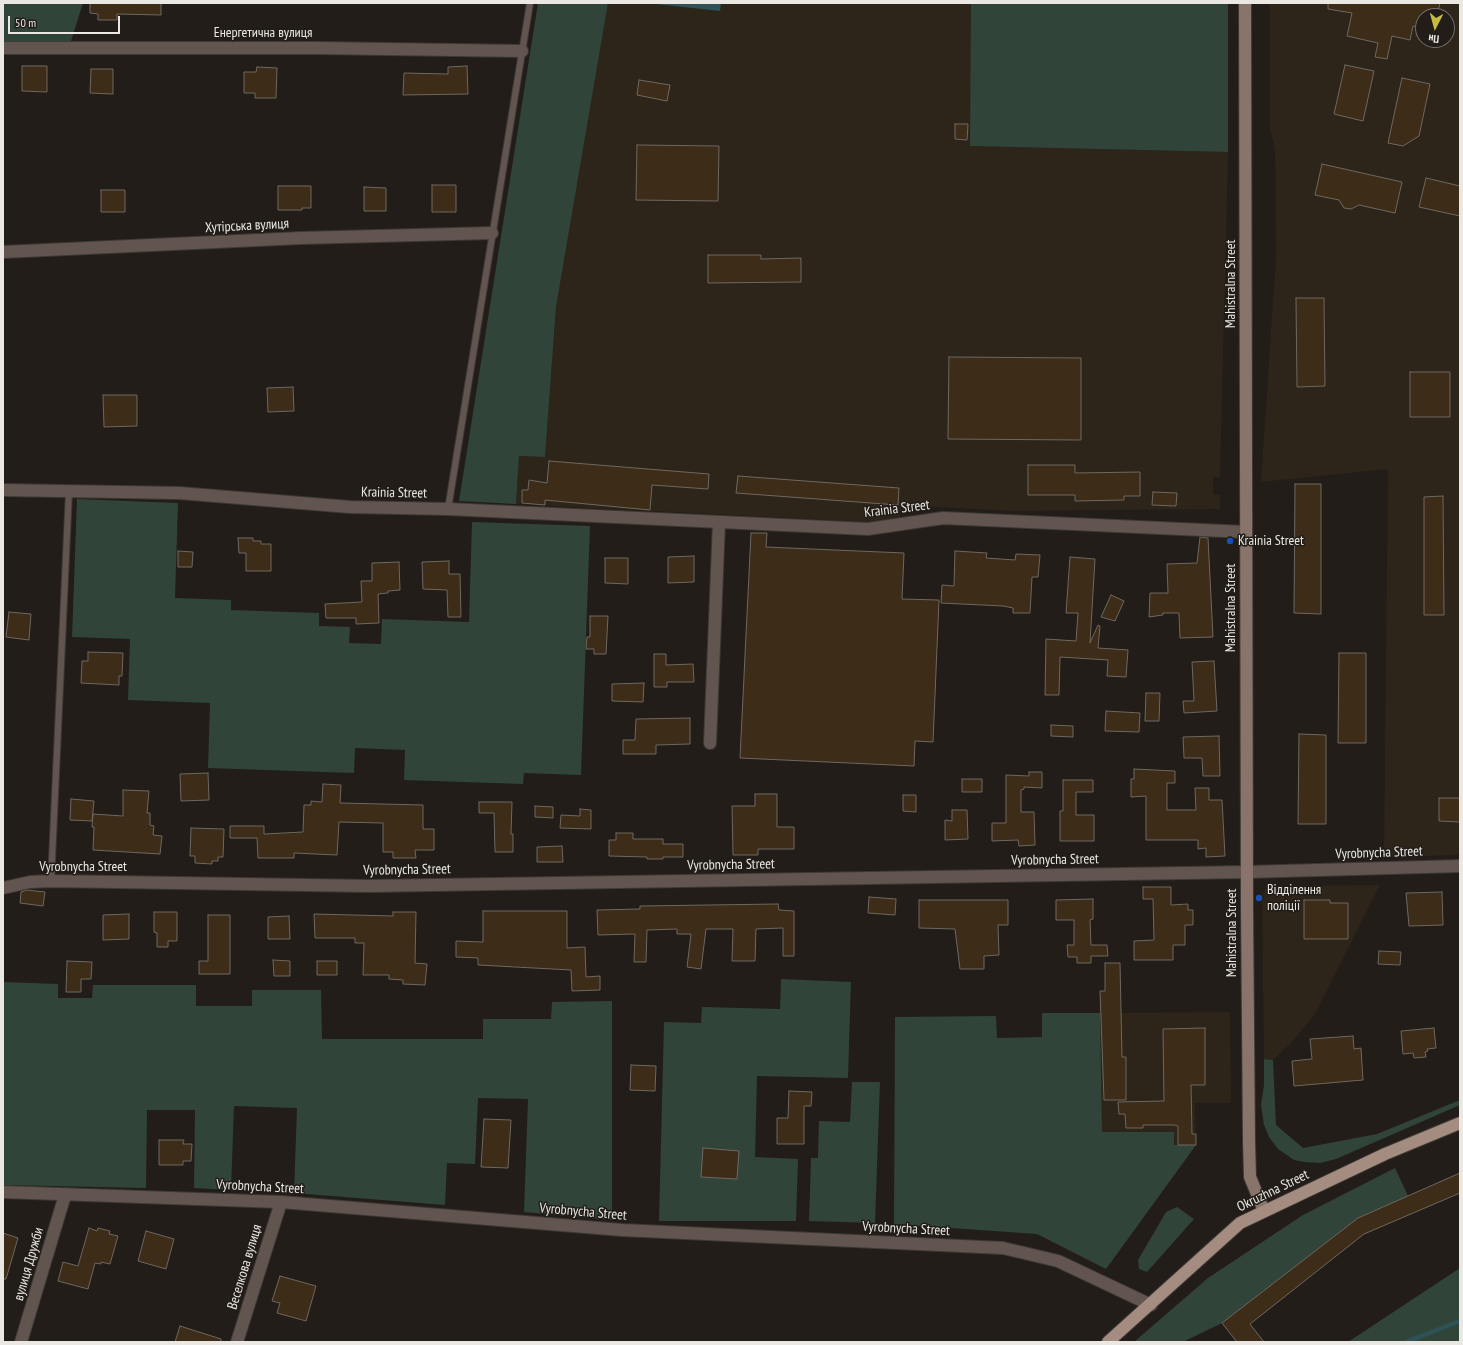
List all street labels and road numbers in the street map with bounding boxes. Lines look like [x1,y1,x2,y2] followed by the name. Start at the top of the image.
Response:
[214,25,312,41] street label: Енергетична вулиця
[205,215,289,237] street label: Хутірська вулиця
[1223,240,1239,328] street label: Mahistralna Street
[361,484,427,502] street label: Krainia Street
[863,497,931,521] street label: Krainia Street
[1223,564,1239,652] street label: Mahistralna Street
[1335,843,1423,863] street label: Vyrobnycha Street
[1011,851,1099,869] street label: Vyrobnycha Street
[687,856,775,874] street label: Vyrobnycha Street
[39,859,127,875] street label: Vyrobnycha Street
[363,861,451,879] street label: Vyrobnycha Street
[1224,889,1240,977] street label: Mahistralna Street
[1234,1166,1312,1216] street label: Okruzhna Street
[216,1176,304,1198] street label: Vyrobnycha Street
[539,1200,627,1224] street label: Vyrobnycha Street
[862,1218,950,1240] street label: Vyrobnycha Street
[224,1222,266,1312] street label: Веселкова вулиця
[10,1225,48,1303] street label: вулиця Дружби

